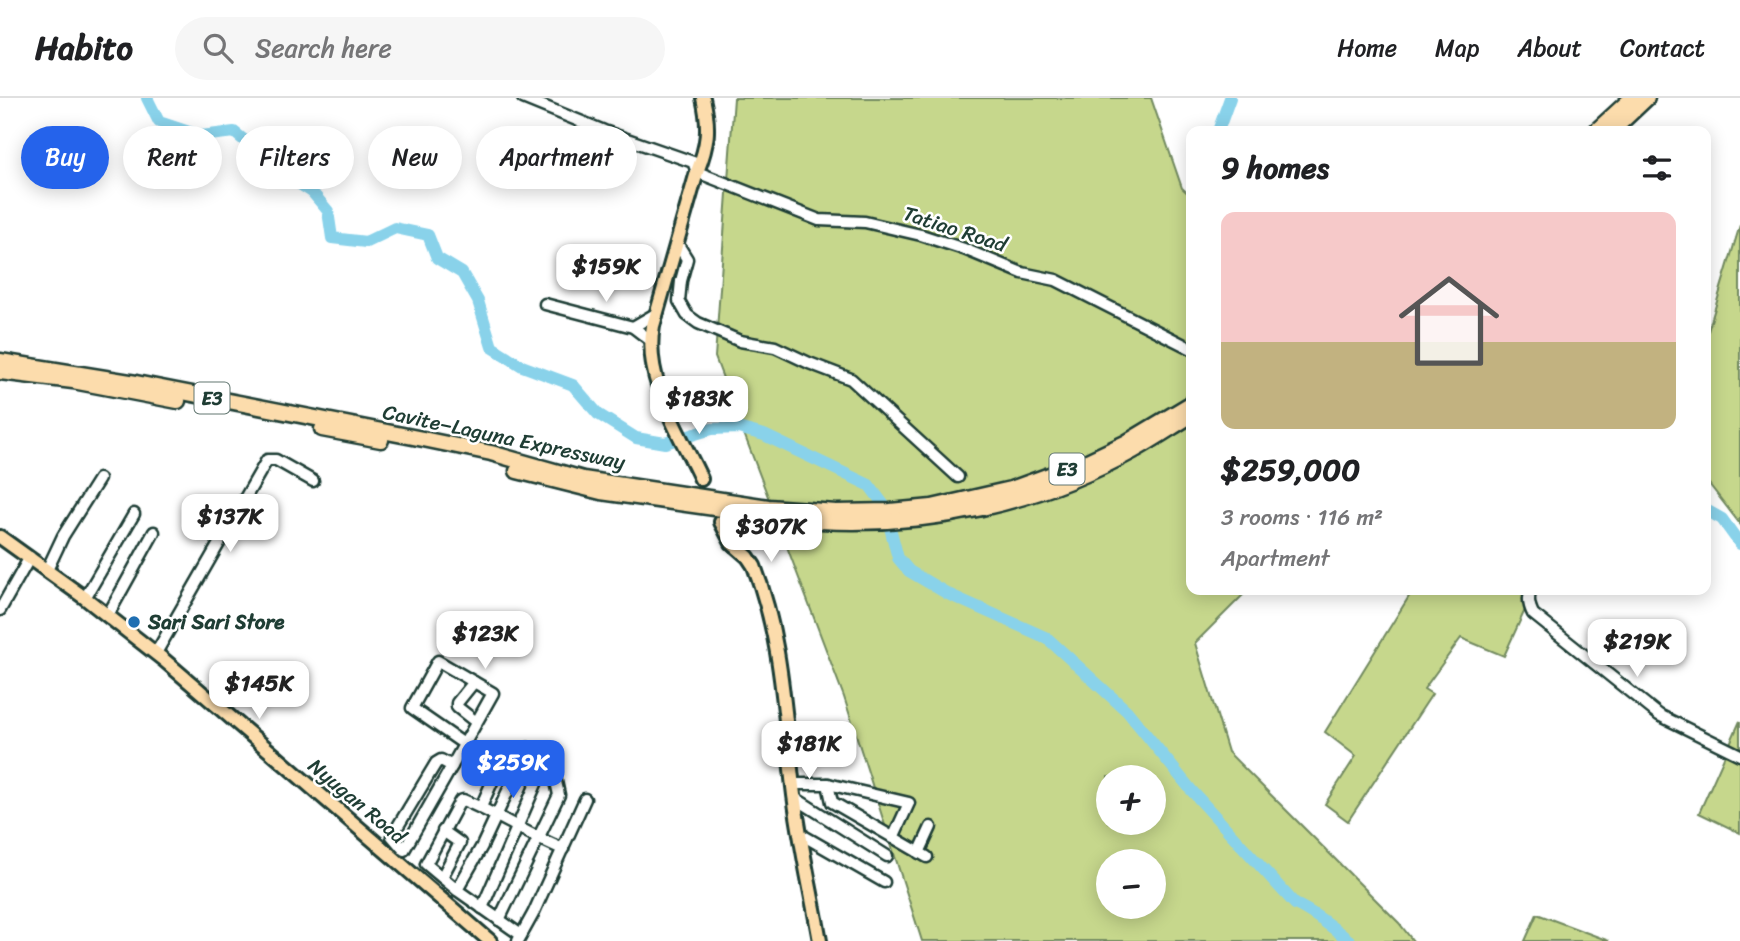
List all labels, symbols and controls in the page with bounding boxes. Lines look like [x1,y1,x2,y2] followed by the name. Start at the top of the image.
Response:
[175,17,665,80] search box
[35,19,133,77] text: Habito
[255,25,392,71] text: Search here
[1337,27,1397,69] text: Home
[1435,27,1479,69] text: Map
[1517,27,1582,69] text: About
[1620,27,1705,69] text: Contact
[199,29,237,67] icon: search
[21,126,109,189] chip: Buy
[123,126,222,189] chip: Rent
[236,126,354,189] chip: Filters
[368,126,462,189] chip: New
[476,126,637,189] chip: Apartment
[1221,141,1329,195] text: 9 homes
[1638,149,1676,187] icon: filters
[898,194,1014,264] street label: Tatiao Road
[557,244,655,304] pin: $159K
[572,246,640,287] text: $159K
[1386,258,1512,384] icon: home
[650,376,748,436] pin: $183K
[666,378,732,419] text: $183K
[194,382,230,414] road number: E3
[379,393,629,481] street label: Cavite–Laguna Expressway
[1221,443,1360,497] text: $259,000
[1050,454,1084,484] road number: E3
[181,494,279,554] pin: $137K
[197,496,263,537] text: $137K
[1221,497,1383,538] text: 3 rooms · 116 m²
[722,504,820,564] pin: $307K
[736,506,806,547] text: $307K
[1221,538,1330,579] text: Apartment
[147,603,285,641] place label: Sari Sari Store
[436,612,534,671] pin: $123K
[452,613,518,654] text: $123K
[126,614,142,630] marker: Sari Sari Store
[1588,620,1686,679] pin: $219K
[1604,621,1670,662] text: $219K
[210,662,308,721] pin: $145K
[225,663,293,704] text: $145K
[760,722,858,781] pin: $181K
[777,723,841,764] text: $181K
[464,740,562,800] pin: $259K
[478,742,548,783] text: $259K
[299,748,416,855] street label: Nyugan Road
[1096,765,1166,919] map controls
[1096,765,1166,835] button: +
[1096,849,1166,919] button: −

